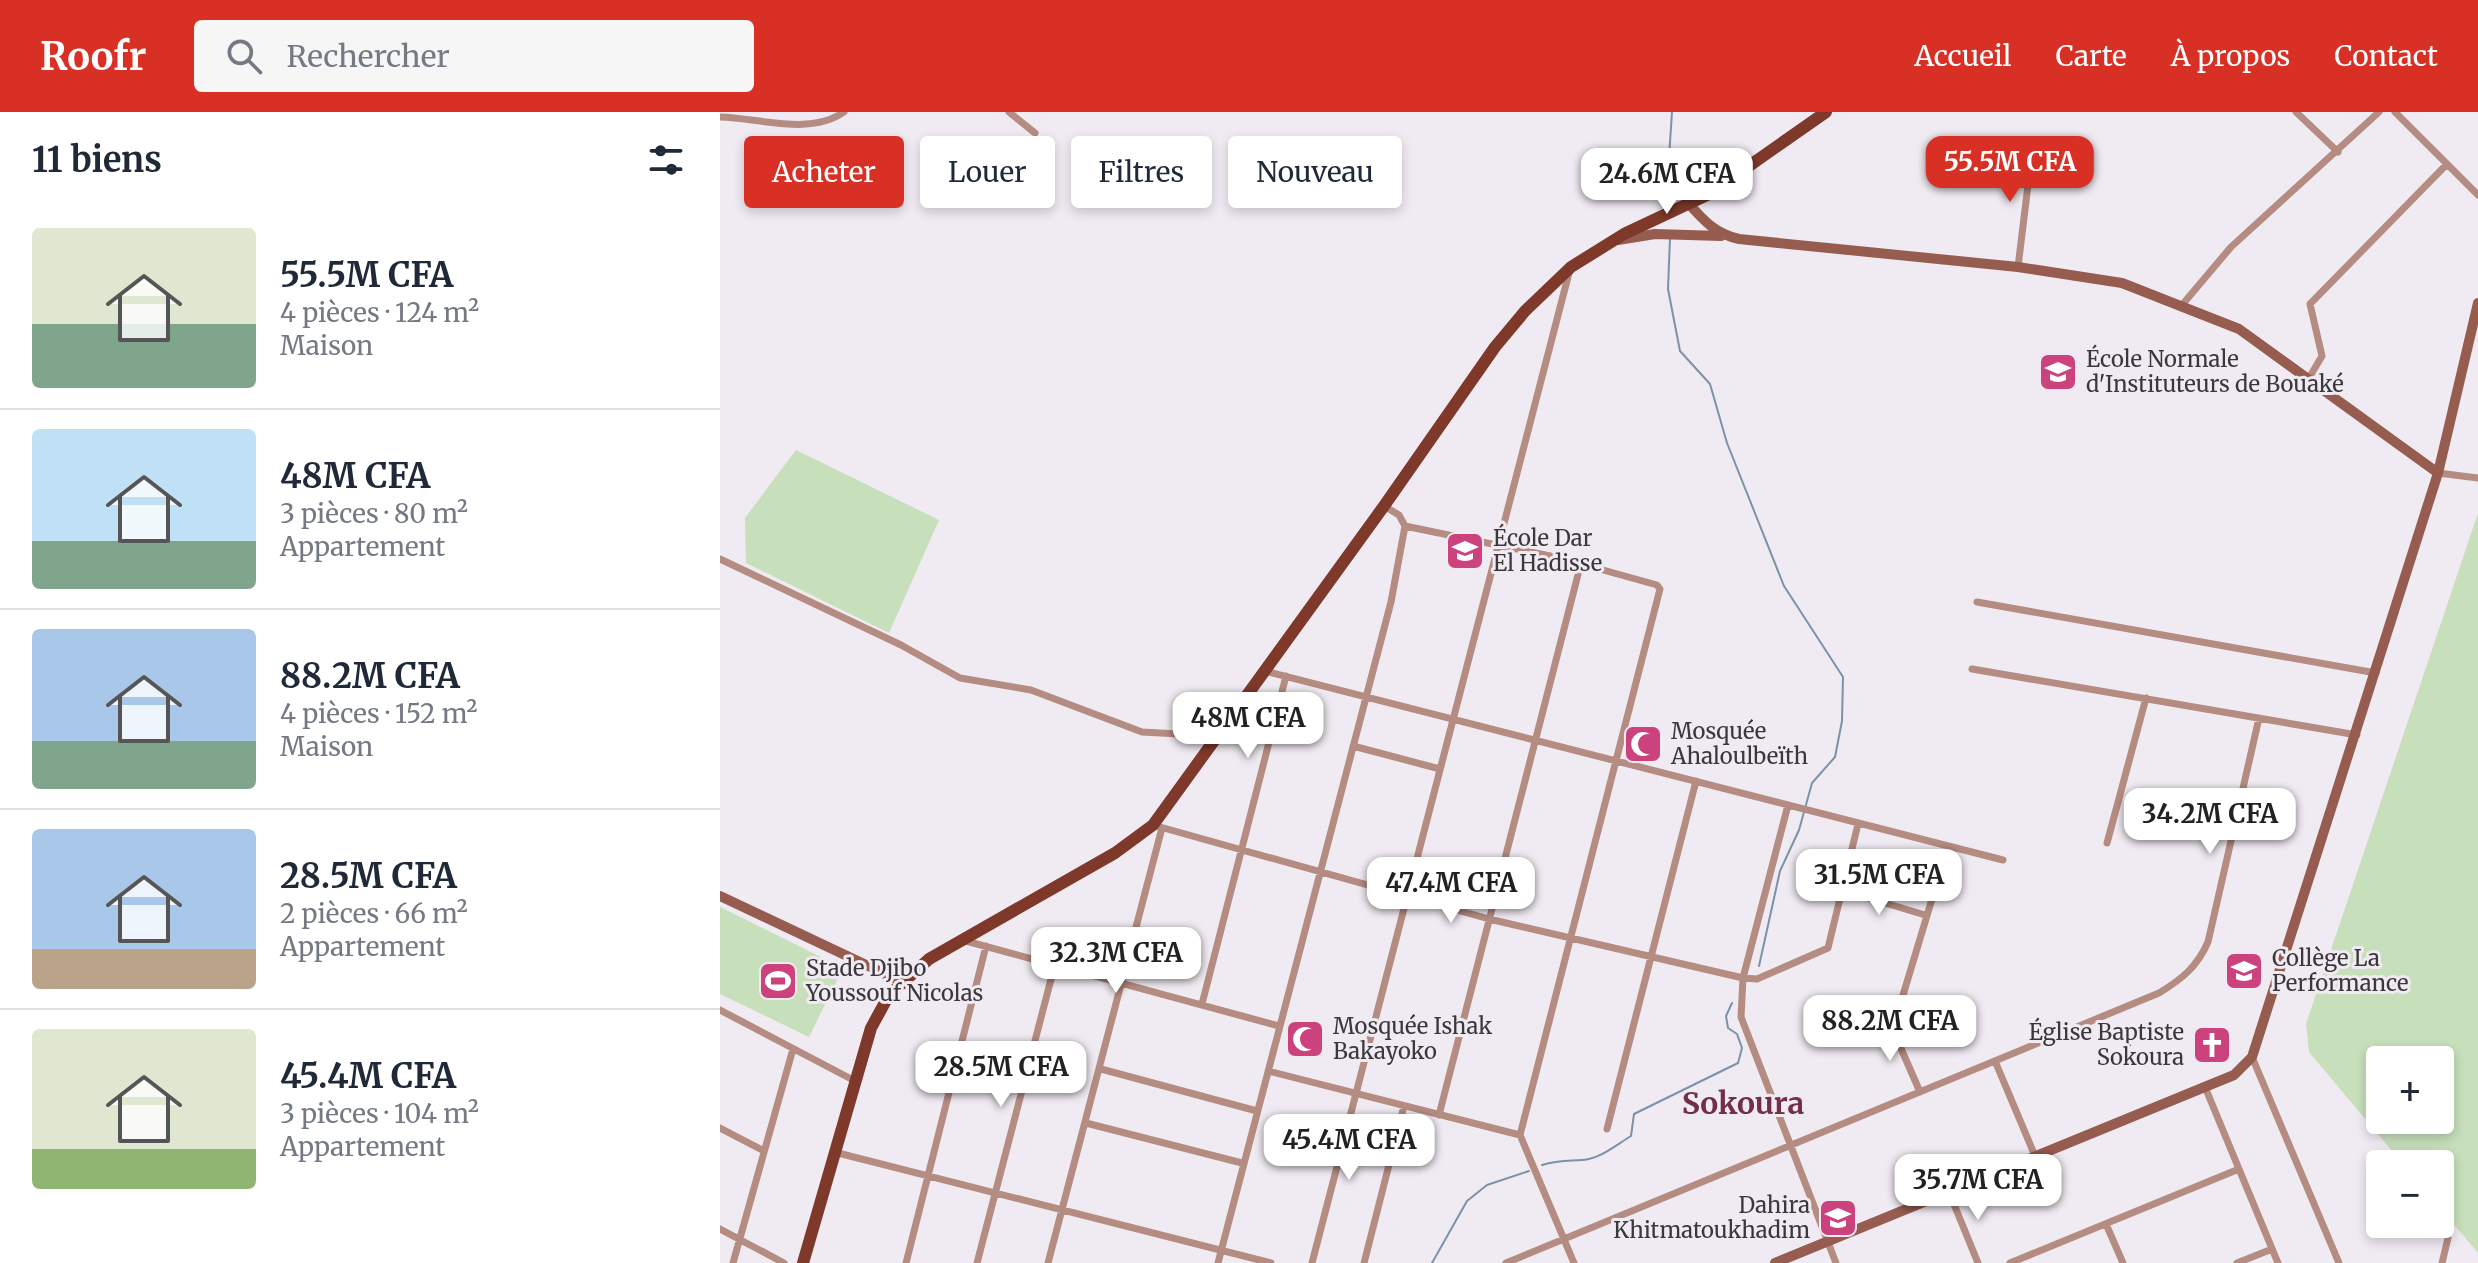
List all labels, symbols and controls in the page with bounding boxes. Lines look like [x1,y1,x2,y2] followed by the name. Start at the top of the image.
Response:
[194,20,754,92] search box
[40,33,146,80] text: Roofr
[222,34,266,78] icon: search
[286,37,450,75] text: Rechercher
[1914,38,2012,74] text: Accueil
[2056,38,2127,74] text: Carte
[2171,38,2290,74] text: À propos
[2334,38,2438,74] text: Contact
[744,136,904,208] chip: Acheter
[920,136,1055,208] chip: Louer
[1071,136,1212,208] chip: Filtres
[1228,136,1402,208] chip: Nouveau
[1918,136,2102,204] pin: 55.5M CFA
[644,138,688,182] icon: filters
[32,139,162,181] text: 11 biens
[1944,145,2076,178] text: 55.5M CFA
[1575,148,1759,216] pin: 24.6M CFA
[1599,157,1735,190] text: 24.6M CFA
[280,254,453,296] text: 55.5M CFA
[96,260,192,356] icon: home
[280,296,479,329] text: 4 pièces · 124 m²
[280,329,373,362] text: Maison
[2086,344,2344,398] place label: École Normale d'Instituteurs de Bouaké
[2037,351,2079,393] school or university icon: École Normale d'Instituteurs de Bouaké
[280,455,430,497] text: 48M CFA
[96,461,192,557] icon: home
[280,497,468,530] text: 3 pièces · 80 m²
[1493,523,1602,577] place label: École Dar El Hadisse
[280,530,445,563] text: Appartement
[1444,530,1486,572] school or university icon: École Dar El Hadisse
[280,655,460,697] text: 88.2M CFA
[96,661,192,757] icon: home
[1174,692,1322,760] pin: 48M CFA
[280,697,477,730] text: 4 pièces · 152 m²
[1191,701,1305,734] text: 48M CFA
[1670,717,1808,770] place label: Mosquée Ahaloulbeïth
[1622,723,1664,765] mosque icon: Mosquée Ahaloulbeïth
[280,730,373,763] text: Maison
[2118,788,2302,856] pin: 34.2M CFA
[2142,797,2278,830] text: 34.2M CFA
[1787,849,1971,917] pin: 31.5M CFA
[280,855,457,897] text: 28.5M CFA
[1359,857,1543,925] pin: 47.4M CFA
[1814,858,1944,891] text: 31.5M CFA
[96,861,192,957] icon: home
[1385,866,1517,899] text: 47.4M CFA
[280,897,468,930] text: 2 pièces · 66 m²
[1024,927,1208,995] pin: 32.3M CFA
[280,930,445,963] text: Appartement
[1049,936,1183,969] text: 32.3M CFA
[2272,944,2408,997] place label: Collège La Performance
[2223,950,2265,992] school or university icon: Collège La Performance
[805,954,983,1007] place label: Stade Djibo Youssouf Nicolas
[757,960,799,1002] sports icon: Stade Djibo Youssouf Nicolas
[1798,995,1982,1063] pin: 88.2M CFA
[1821,1004,1959,1037] text: 88.2M CFA
[1333,1012,1492,1065] place label: Mosquée Ishak Bakayoko
[2029,1017,2184,1071] place label: Église Baptiste Sokoura
[1284,1018,1326,1060] mosque icon: Mosquée Ishak Bakayoko
[2191,1024,2233,1066] church icon: Église Baptiste Sokoura
[909,1041,1093,1109] pin: 28.5M CFA
[2366,1046,2454,1238] map controls
[2366,1046,2454,1134] button: +
[933,1050,1069,1083] text: 28.5M CFA
[280,1055,456,1097] text: 45.4M CFA
[96,1061,192,1157] icon: home
[1682,1084,1804,1122] district label: Sokoura
[280,1097,479,1130] text: 3 pièces · 104 m²
[1257,1114,1441,1182] pin: 45.4M CFA
[1282,1123,1416,1156] text: 45.4M CFA
[280,1130,445,1163] text: Appartement
[2366,1150,2454,1238] button: −
[1886,1154,2070,1222] pin: 35.7M CFA
[1913,1163,2043,1196] text: 35.7M CFA
[1613,1191,1810,1244] place label: Dahira Khitmatoukhadim
[1817,1197,1859,1239] school or university icon: Dahira Khitmatoukhadim

